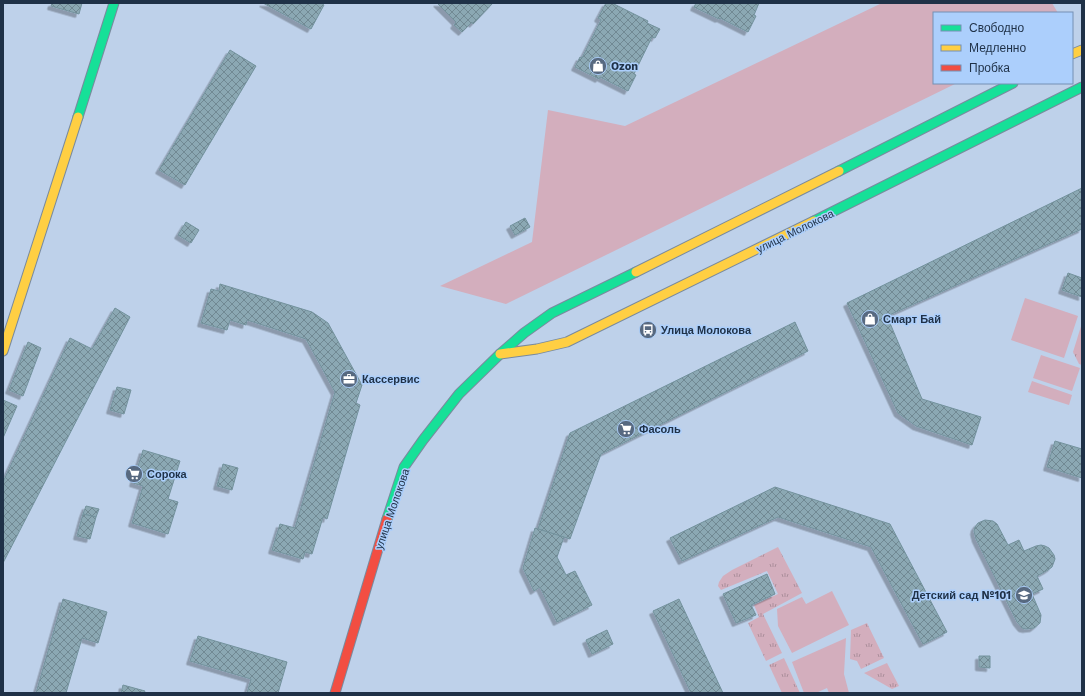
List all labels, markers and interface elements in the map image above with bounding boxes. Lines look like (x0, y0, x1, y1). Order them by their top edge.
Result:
legend (933, 12, 1073, 84)
text: Свободно (969, 21, 1024, 35)
text: Медленно (969, 41, 1026, 55)
shop icon: Ozon (588, 56, 608, 76)
place label: Ozon (611, 60, 638, 73)
text: Пробка (969, 61, 1010, 75)
street label: улица Молокова (754, 207, 837, 256)
shop icon: Смарт Бай (860, 309, 880, 329)
place label: Смарт Бай (883, 313, 941, 326)
bus stop icon: Улица Молокова (638, 320, 658, 340)
place label: Улица Молокова (661, 324, 752, 337)
office icon: Кассервис (339, 369, 359, 389)
place label: Кассервис (362, 373, 420, 386)
supermarket icon: Фасоль (616, 419, 636, 439)
place label: Фасоль (639, 423, 681, 436)
supermarket icon: Сорока (124, 464, 144, 484)
street label: улица Молокова (373, 466, 413, 551)
place label: Сорока (147, 468, 188, 481)
school or university icon: Детский сад №101 (1014, 585, 1034, 605)
place label: Детский сад №101 (912, 589, 1011, 602)

